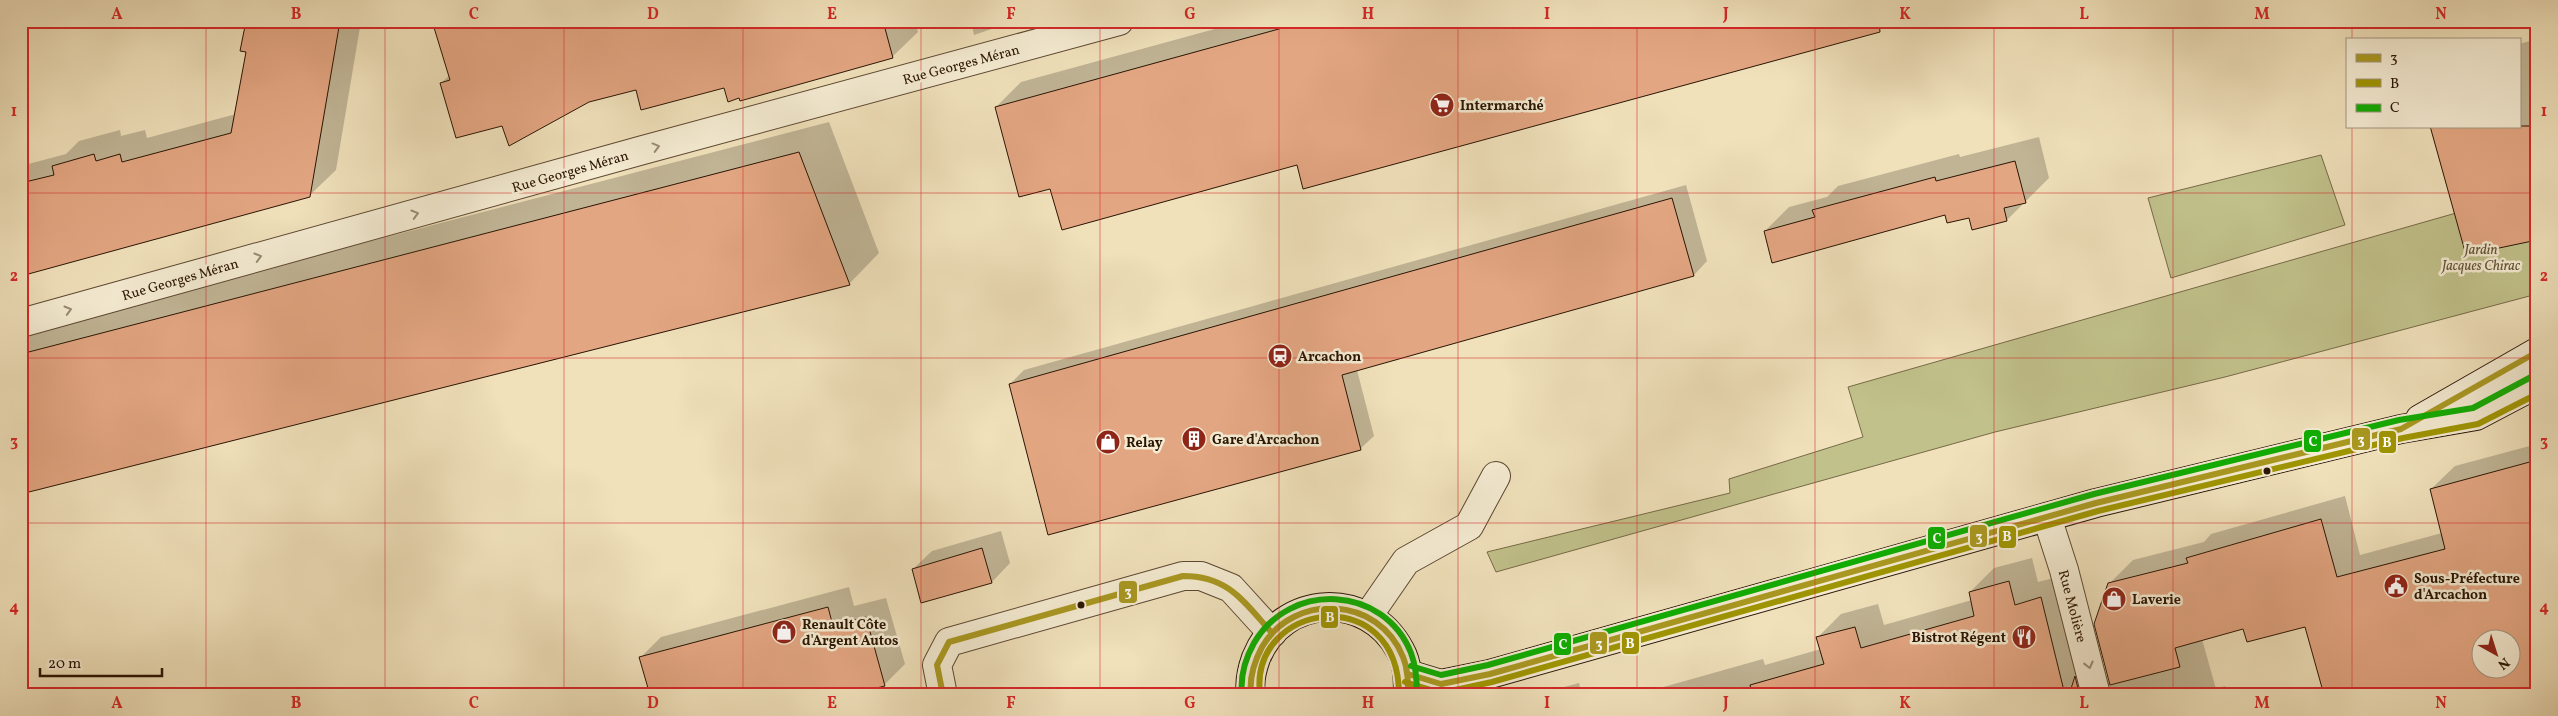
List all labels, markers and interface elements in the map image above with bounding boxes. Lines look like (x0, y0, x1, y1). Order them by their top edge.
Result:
text: A (111, 4, 123, 26)
text: B (291, 4, 302, 26)
text: C (469, 4, 479, 26)
text: D (647, 4, 659, 26)
text: E (827, 4, 837, 26)
text: F (1006, 4, 1016, 26)
text: G (1184, 4, 1196, 26)
text: H (1362, 4, 1374, 26)
text: I (1544, 4, 1550, 26)
text: J (1722, 4, 1729, 26)
text: K (1899, 4, 1911, 26)
text: L (2079, 4, 2089, 26)
text: M (2254, 4, 2270, 26)
text: N (2435, 4, 2447, 26)
legend (2346, 38, 2520, 128)
street label: Rue Georges Méran (901, 41, 1022, 90)
text: 3 (2390, 48, 2398, 69)
text: B (2390, 74, 2399, 95)
supermarket icon: Intermarché (1429, 92, 1455, 118)
place label: Intermarché (1460, 97, 1544, 116)
text: C (2390, 98, 2400, 119)
text: 1 (11, 101, 17, 123)
text: 1 (2541, 101, 2547, 123)
one-way arrow (651, 142, 659, 152)
street label: Rue Georges Méran (510, 147, 631, 198)
one-way arrow (410, 209, 419, 219)
park label: Jardin Jacques Chirac (2440, 241, 2520, 276)
one-way arrow (254, 253, 262, 263)
street label: Rue Georges Méran (120, 255, 241, 306)
text: 2 (10, 266, 18, 288)
text: 2 (2540, 266, 2548, 288)
one-way arrow (64, 305, 73, 316)
station icon: Arcachon (1267, 343, 1293, 369)
place label: Arcachon (1298, 348, 1361, 367)
building icon: Gare d'Arcachon (1181, 426, 1207, 452)
line badge: 3 (2351, 427, 2371, 451)
shop icon: Relay (1095, 429, 1121, 455)
line badge: C (2303, 429, 2322, 453)
line badge: B (2378, 430, 2397, 454)
text: 3 (10, 431, 18, 453)
place label: Gare d'Arcachon (1212, 431, 1320, 450)
text: 3 (2357, 431, 2365, 450)
text: 3 (2540, 431, 2548, 453)
text: C (2308, 433, 2318, 452)
place label: Relay (1126, 434, 1163, 453)
text: B (2382, 434, 2392, 453)
unlabelled marker (2262, 466, 2272, 476)
line badge: 3 (1969, 524, 1988, 548)
line badge: B (1998, 525, 2017, 549)
line badge: C (1927, 526, 1946, 550)
text: 3 (1975, 528, 1983, 547)
text: B (2002, 528, 2012, 547)
text: C (1932, 530, 1942, 549)
street label: Rue Molière (2053, 568, 2090, 645)
place label: Sous-Préfecture d'Arcachon (2414, 570, 2520, 605)
public building icon: Sous-Préfecture d'Arcachon (2383, 573, 2409, 599)
line badge: 3 (1118, 580, 1138, 604)
text: 3 (1124, 583, 1132, 602)
shop icon: Laverie (2101, 586, 2127, 612)
place label: Laverie (2132, 591, 2181, 610)
text: 4 (9, 597, 19, 619)
text: 4 (2539, 597, 2549, 619)
unlabelled marker (1076, 600, 1086, 610)
line badge: B (1320, 605, 1339, 629)
text: B (1325, 609, 1335, 628)
place label: Renault Côte d'Argent Autos (802, 616, 898, 651)
shop icon: Renault Côte d'Argent Autos (771, 619, 797, 645)
restaurant icon: Bistrot Régent (2011, 624, 2037, 650)
north arrow (2470, 628, 2520, 678)
place label: Bistrot Régent (1911, 629, 2006, 648)
line badge: 3 (1589, 631, 1608, 655)
line badge: B (1621, 631, 1640, 655)
line badge: C (1553, 632, 1572, 656)
text: 3 (1595, 635, 1603, 654)
text: B (1625, 635, 1635, 654)
text: C (1558, 636, 1568, 655)
scale bar (40, 646, 162, 678)
text: N (2493, 652, 2513, 674)
text: 20 m (48, 654, 81, 675)
one-way arrow (2083, 661, 2094, 670)
text: A (111, 693, 123, 715)
text: B (291, 693, 302, 715)
text: C (469, 693, 479, 715)
text: D (647, 693, 659, 715)
text: E (827, 693, 837, 715)
text: F (1006, 693, 1016, 715)
text: G (1184, 693, 1196, 715)
text: H (1362, 693, 1374, 715)
text: I (1544, 693, 1550, 715)
text: J (1722, 693, 1729, 715)
text: K (1899, 693, 1911, 715)
text: L (2079, 693, 2089, 715)
text: M (2254, 693, 2270, 715)
text: N (2435, 693, 2447, 715)

